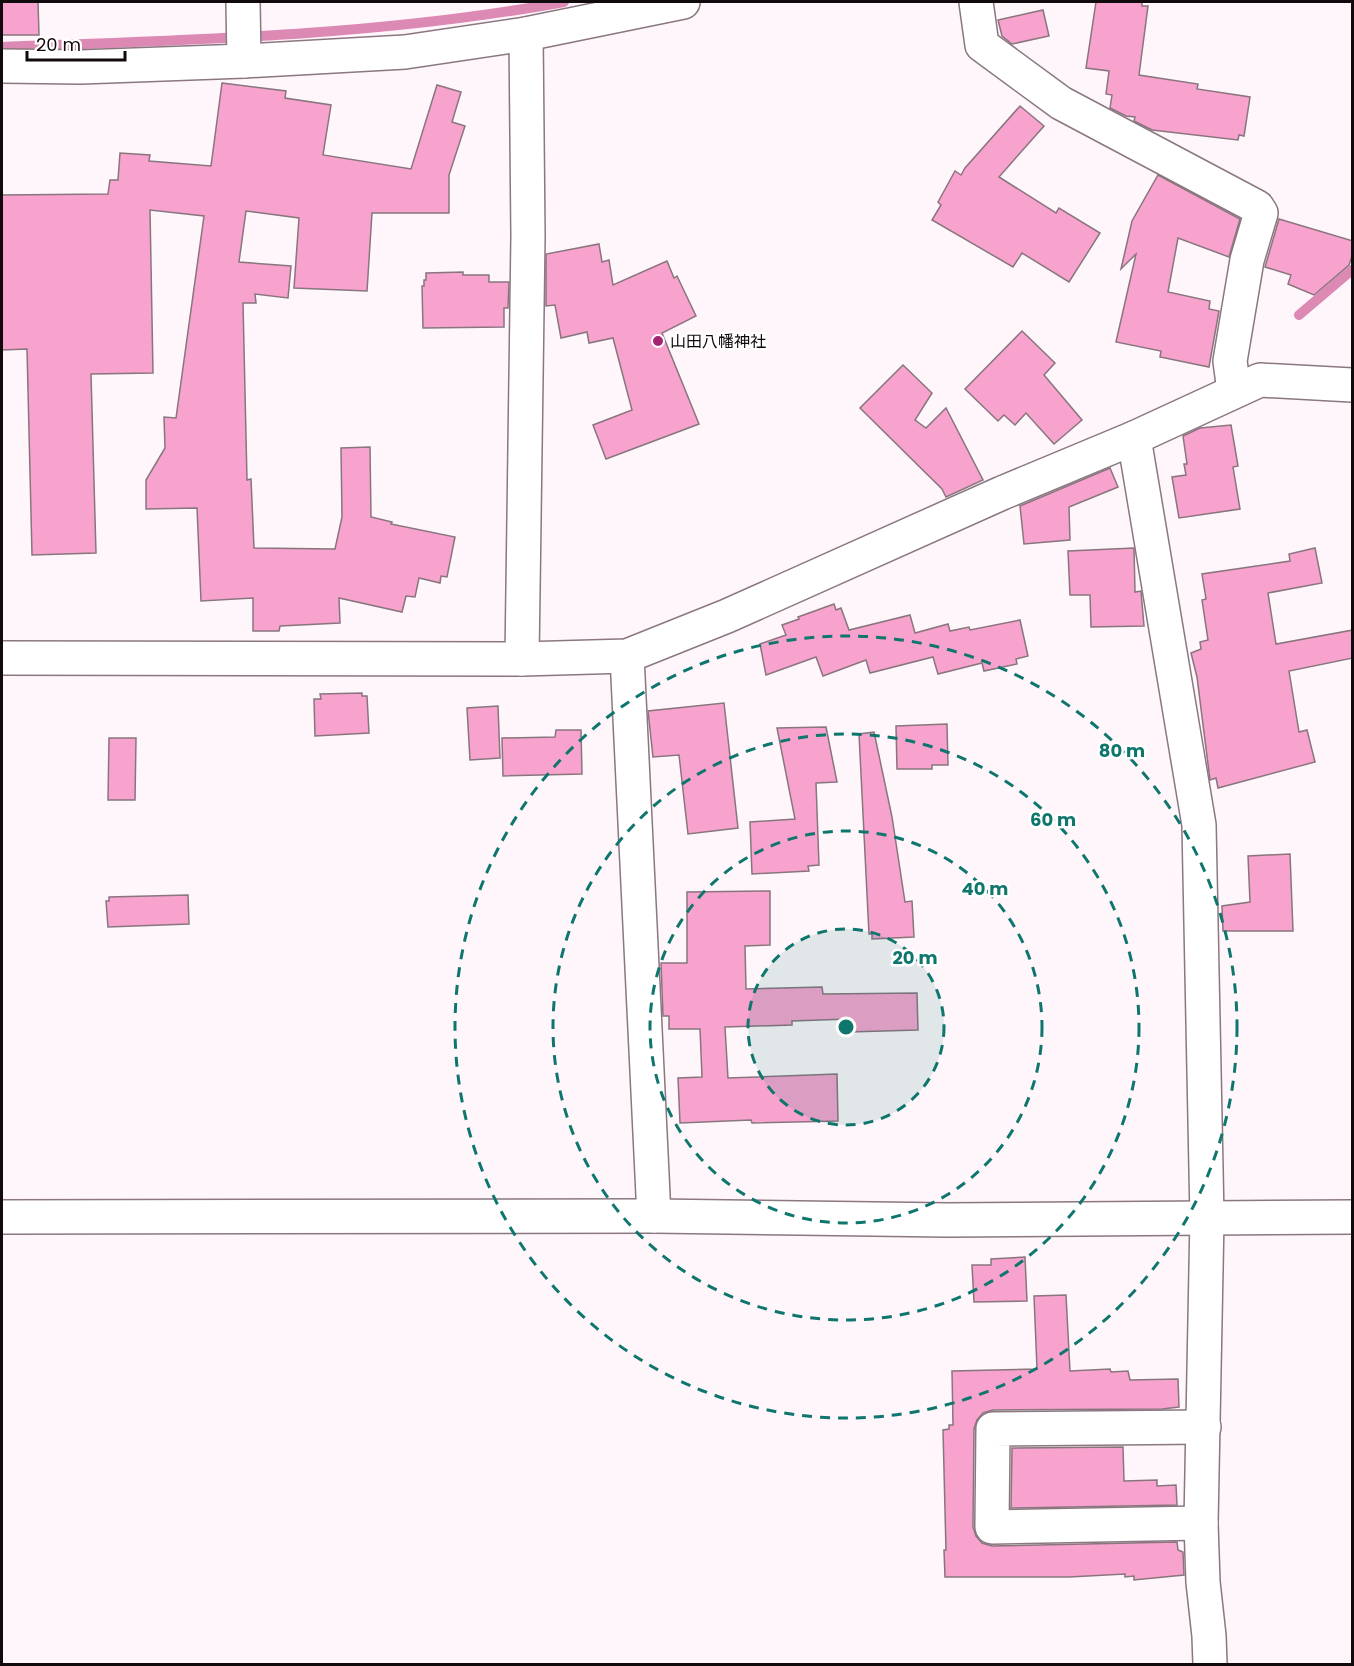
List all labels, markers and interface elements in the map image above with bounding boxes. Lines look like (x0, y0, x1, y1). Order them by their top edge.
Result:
scale bar (27, 24, 124, 62)
text: 20 m (36, 32, 81, 57)
place label: 山田八幡神社 (670, 330, 766, 353)
marker: 山田八幡神社 (651, 334, 665, 348)
text: 80 m (1099, 738, 1145, 763)
text: 60 m (1030, 807, 1076, 832)
text: 40 m (962, 876, 1008, 901)
text: 20 m (893, 945, 937, 970)
centre of rings (836, 1017, 856, 1037)

